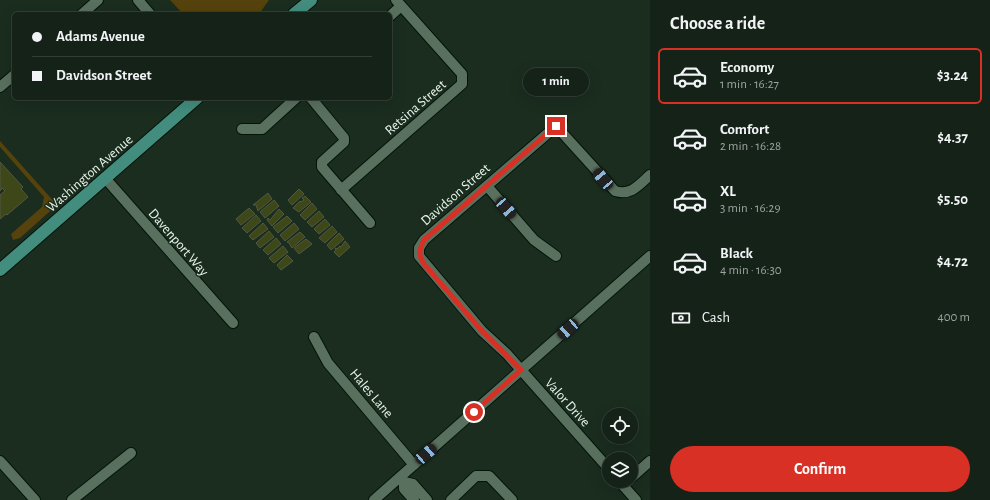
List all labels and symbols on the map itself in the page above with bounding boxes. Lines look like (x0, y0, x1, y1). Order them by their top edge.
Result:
callout: 1 min (523, 68, 589, 96)
street label: Retsina Street (382, 77, 449, 138)
route end (547, 117, 565, 135)
street label: Washington Avenue (44, 133, 136, 215)
street label: Davidson Street (418, 161, 493, 228)
car (591, 166, 615, 192)
car (494, 195, 518, 221)
street label: Davenport Way (145, 206, 211, 279)
car (555, 317, 581, 341)
street label: Hales Lane (347, 367, 396, 421)
street label: Valor Drive (542, 376, 592, 430)
route start (465, 403, 483, 421)
car (413, 442, 439, 466)

